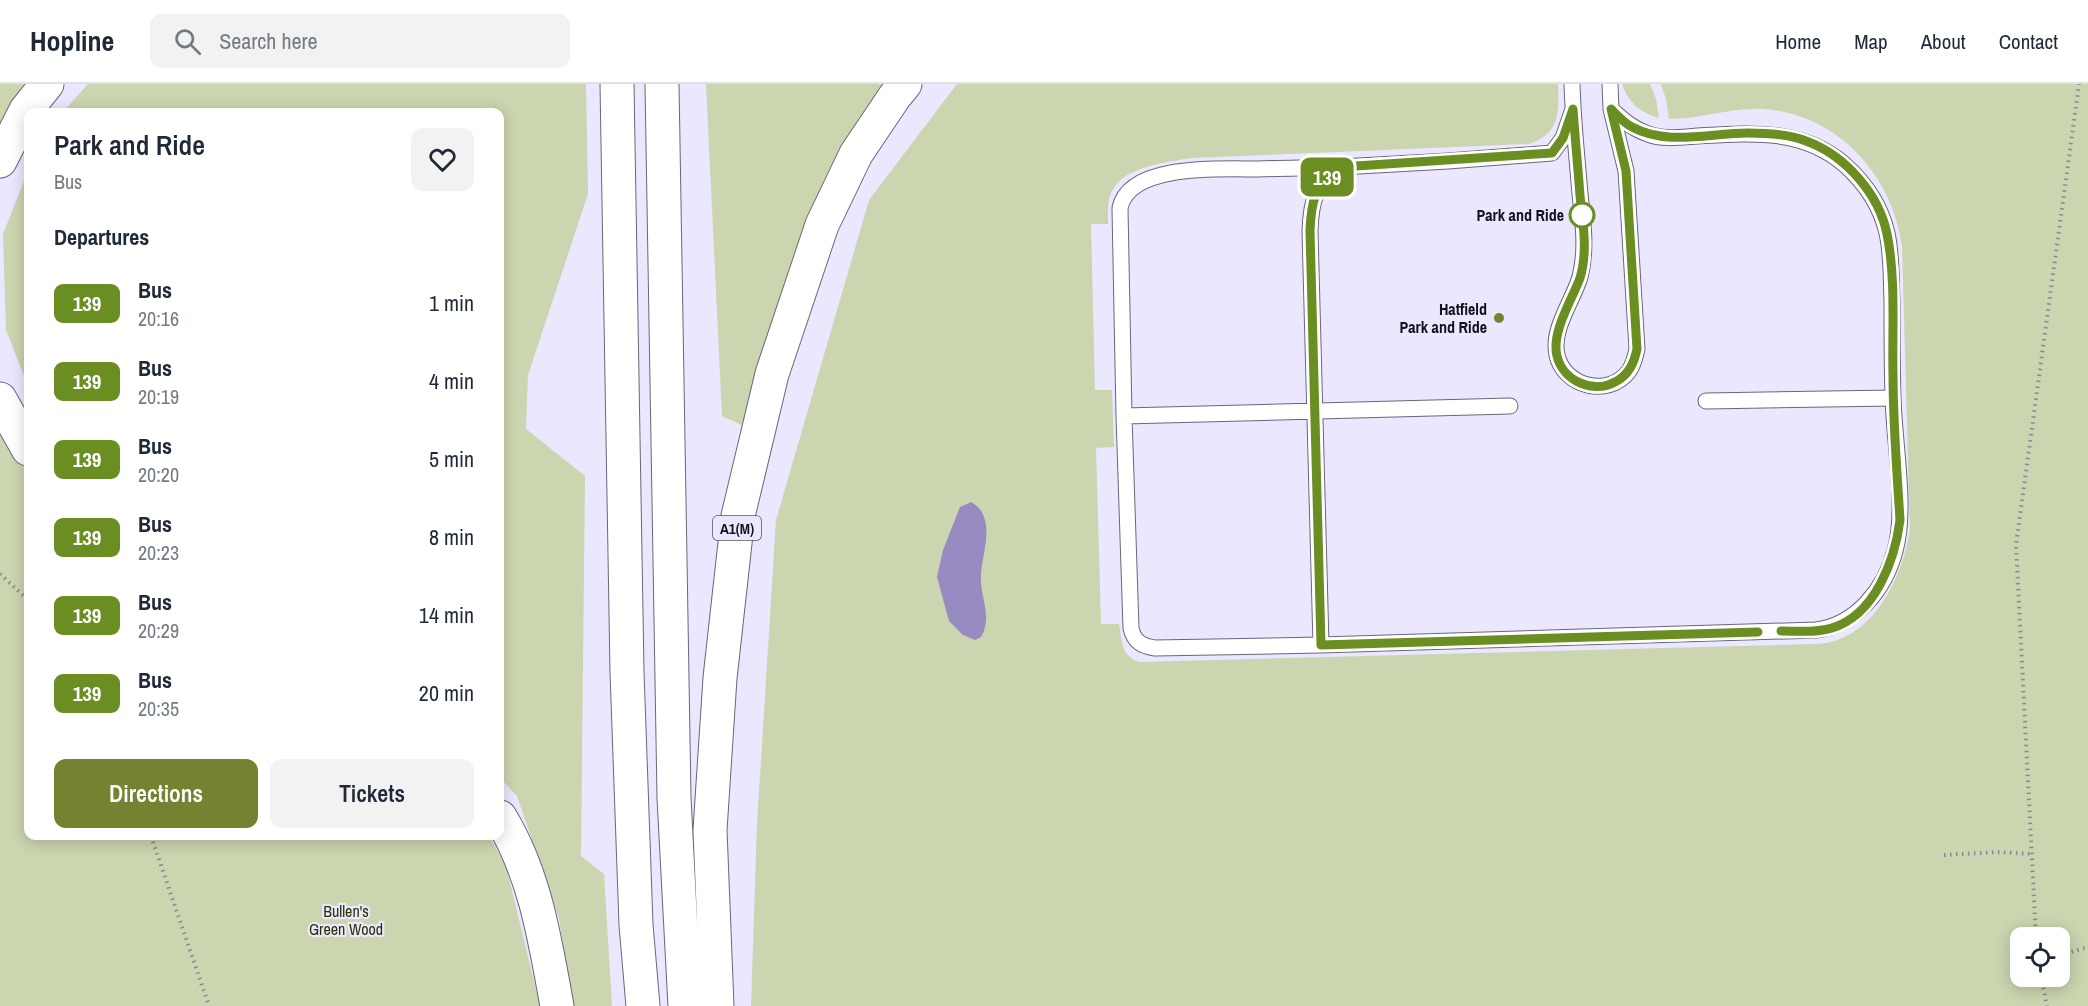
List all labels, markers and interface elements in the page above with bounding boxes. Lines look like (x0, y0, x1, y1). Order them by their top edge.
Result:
search box (150, 14, 570, 68)
text: Hopline (30, 22, 114, 60)
icon: search (171, 25, 204, 58)
text: Search here (219, 26, 317, 56)
text: Home (1775, 27, 1821, 56)
text: Map (1854, 27, 1888, 56)
text: About (1921, 27, 1966, 56)
text: Contact (1999, 27, 2058, 56)
text: Park and Ride (54, 126, 205, 164)
button: heart (411, 128, 474, 191)
line badge: 139 (1292, 158, 1362, 196)
text: 139 (1313, 163, 1341, 192)
text: Bus (54, 168, 82, 195)
marker: Park and Ride (1569, 202, 1595, 228)
place label: Park and Ride (1476, 204, 1564, 226)
text: Departures (54, 222, 149, 252)
text: Bus (138, 275, 172, 305)
text: 1 min (429, 288, 474, 318)
text: 139 (73, 289, 101, 318)
place label: Hatfield Park and Ride (1399, 298, 1487, 338)
text: 20:16 (138, 305, 179, 332)
marker: Hatfield Park and Ride (1492, 311, 1506, 325)
text: Bus (138, 353, 172, 383)
text: 4 min (429, 366, 474, 396)
text: 139 (73, 367, 101, 396)
text: 20:19 (138, 383, 179, 410)
text: Bus (138, 431, 172, 461)
text: 5 min (429, 444, 474, 474)
text: 139 (73, 445, 101, 474)
text: 20:20 (138, 461, 179, 488)
text: Bus (138, 509, 172, 539)
road number: A1(M) (713, 516, 761, 540)
text: 8 min (429, 522, 474, 552)
text: 139 (73, 523, 101, 552)
text: 20:23 (138, 539, 179, 566)
text: Bus (138, 587, 172, 617)
text: 14 min (419, 600, 474, 630)
text: 139 (73, 601, 101, 630)
text: 20:29 (138, 617, 179, 644)
text: Bus (138, 665, 172, 695)
text: 20 min (419, 678, 474, 708)
text: 139 (73, 679, 101, 708)
text: 20:35 (138, 695, 179, 722)
button: Directions (54, 759, 258, 828)
button: Tickets (270, 759, 474, 828)
park label: Bullen's Green Wood (309, 900, 383, 940)
map controls (2010, 927, 2070, 987)
button: locate (2010, 927, 2070, 987)

